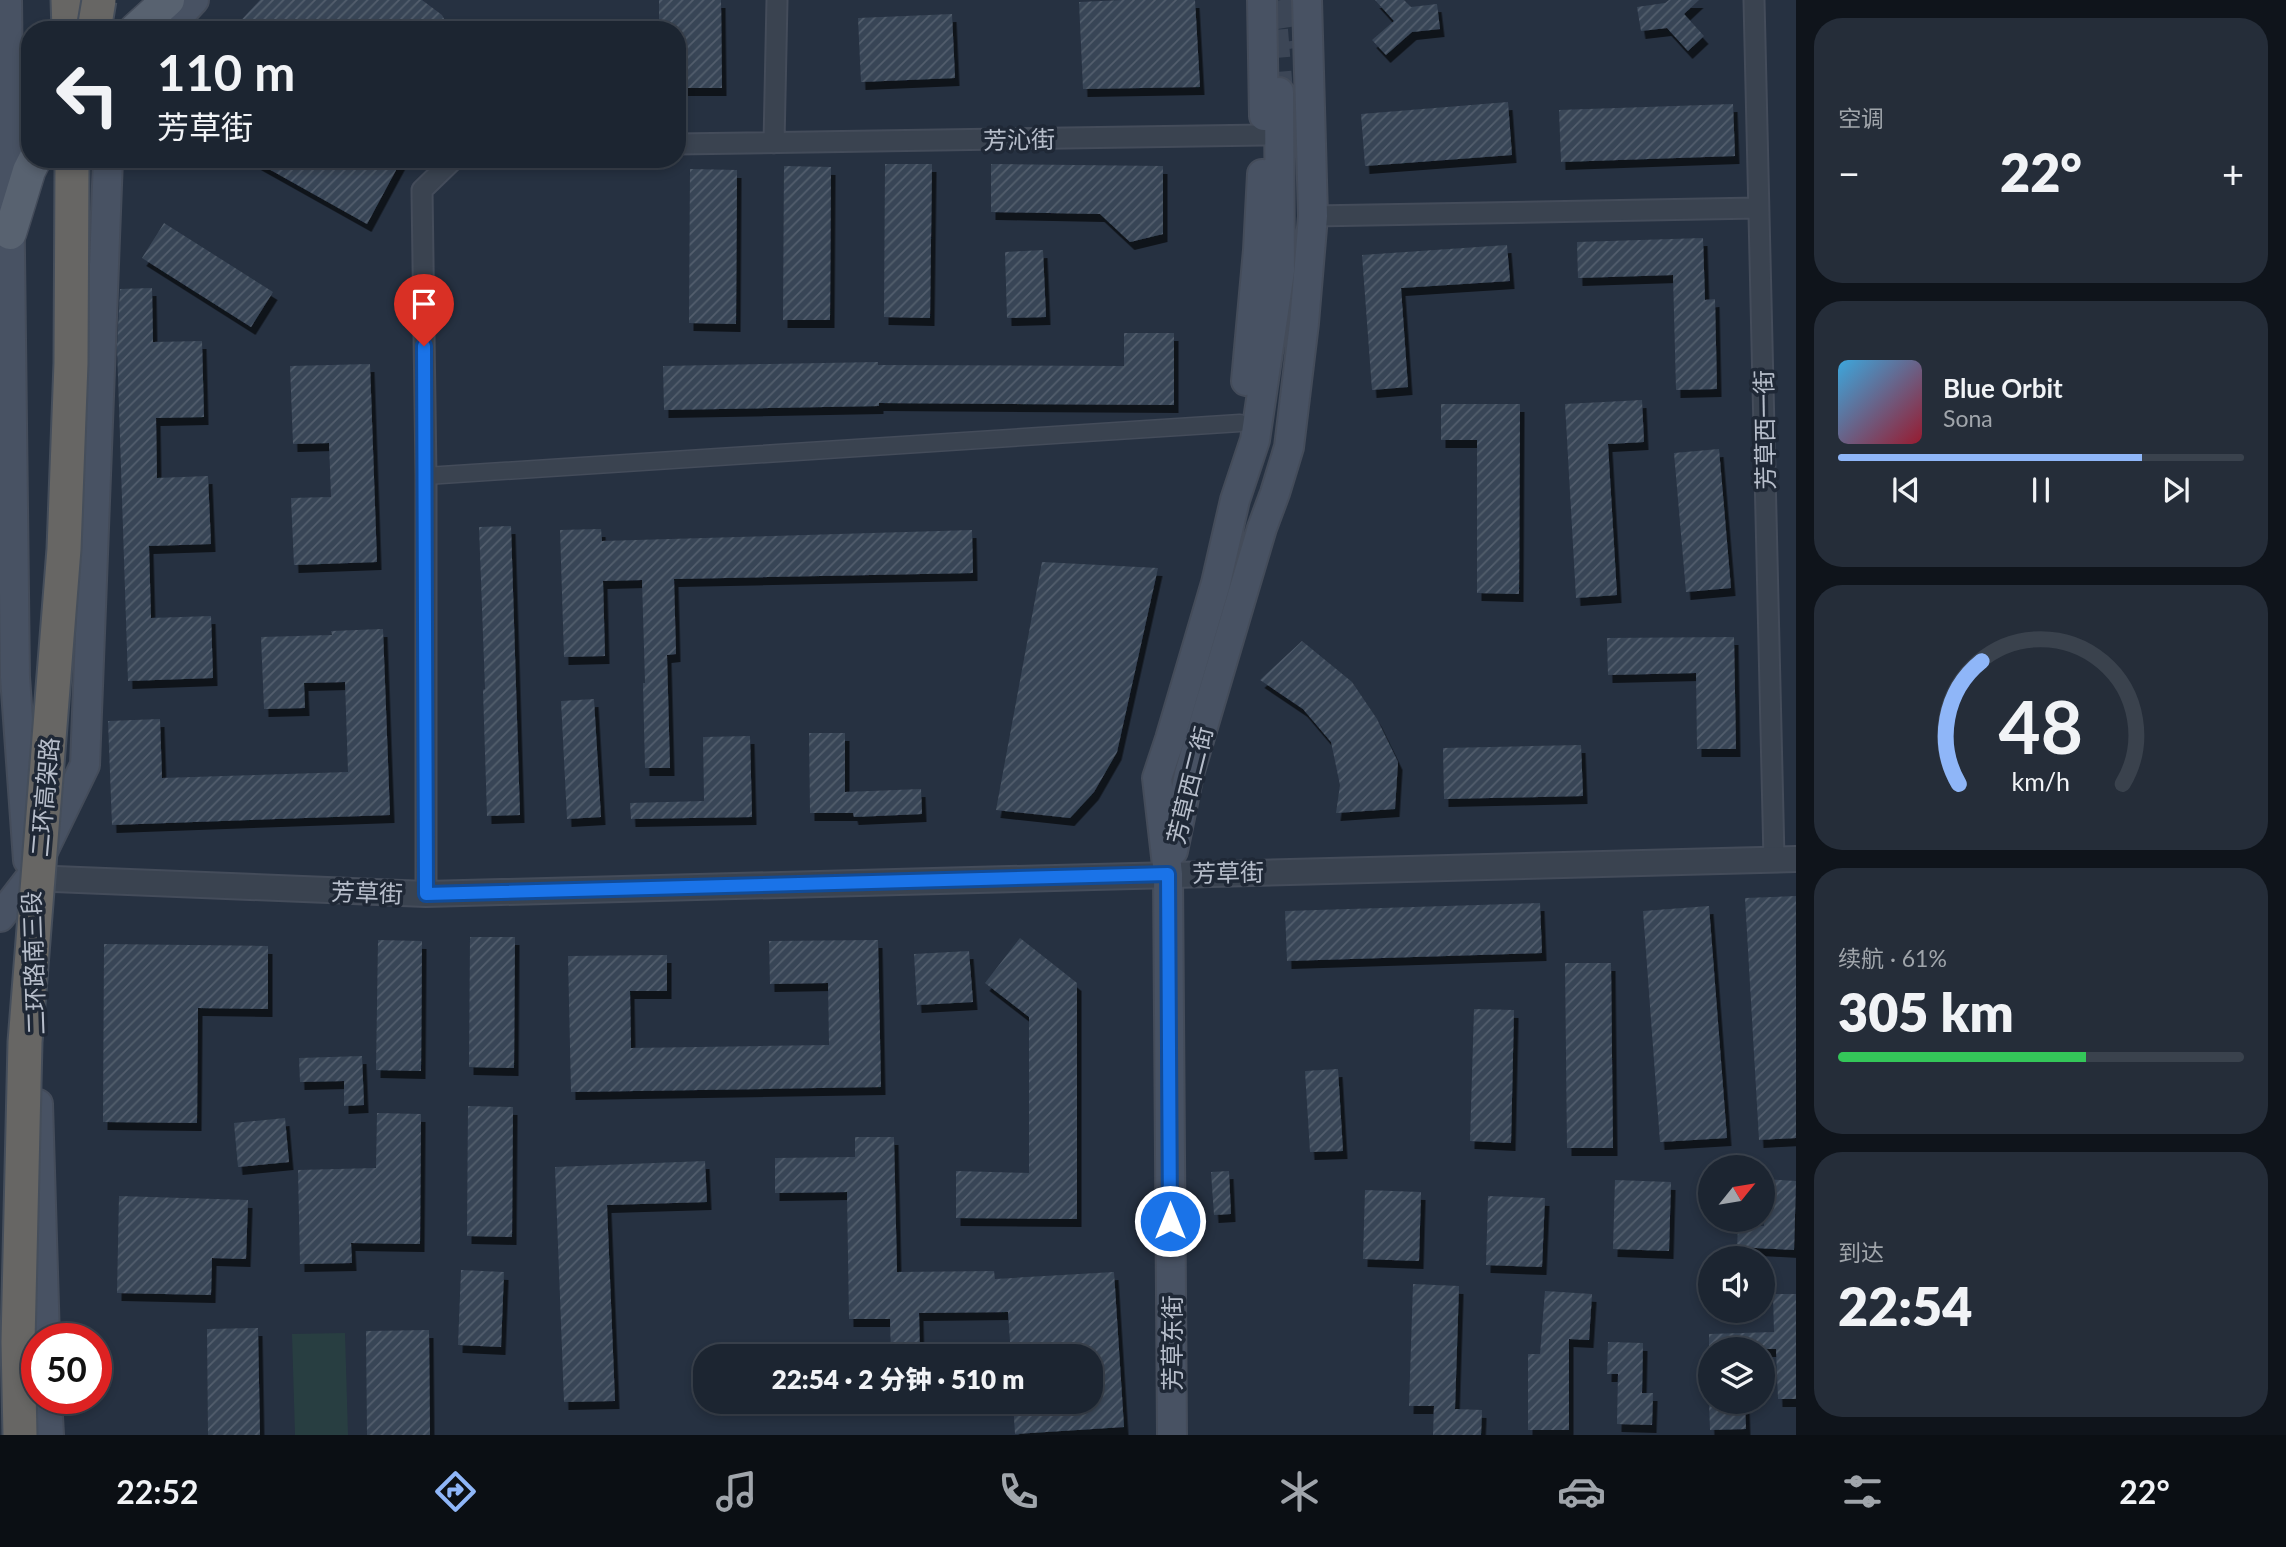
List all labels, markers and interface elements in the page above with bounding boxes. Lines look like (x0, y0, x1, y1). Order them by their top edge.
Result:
text: 110 m (157, 43, 295, 101)
icon: left (42, 49, 133, 140)
text: 空调 (1838, 104, 1884, 132)
text: 芳草街 (157, 107, 253, 146)
street label: 芳沁街 (983, 124, 1055, 154)
text: 22° (2000, 141, 2082, 203)
text: − (1838, 150, 1860, 196)
text: + (2222, 150, 2244, 196)
pin (394, 274, 454, 346)
icon: arrive (405, 285, 443, 323)
street label: 芳草西一街 (1748, 370, 1780, 490)
text: Blue Orbit (1943, 372, 2063, 404)
text: Sona (1943, 404, 1993, 432)
icon: previous (1887, 471, 1925, 509)
icon: pause (2022, 471, 2060, 509)
icon: next (2157, 471, 2195, 509)
text: 48 (1999, 682, 2083, 770)
street label: 芳草西二街 (1160, 723, 1218, 847)
street label: 二环高架路 (24, 736, 64, 858)
text: km/h (2012, 765, 2070, 795)
street label: 芳草街 (1192, 857, 1264, 887)
street label: 芳草街 (331, 876, 403, 908)
street label: 二环路南三段 (16, 891, 50, 1035)
text: 续航 · 61% (1838, 944, 1947, 972)
text: 305 km (1838, 981, 2014, 1043)
north arrow (1698, 1155, 1774, 1232)
map controls (1698, 1155, 1775, 1414)
position arrow (1133, 1184, 1207, 1258)
text: 到达 (1838, 1238, 1884, 1266)
button: sound (1698, 1246, 1775, 1323)
text: 22:54 (1838, 1275, 1972, 1337)
street label: 芳草东街 (1157, 1295, 1186, 1391)
speed limit sign: 50 (21, 1323, 112, 1414)
button: layers (1698, 1337, 1775, 1414)
text: 22:54 · 2 分钟 · 510 m (772, 1363, 1024, 1395)
icon: directions (431, 1467, 480, 1516)
icon: music (712, 1467, 761, 1516)
icon: phone (994, 1467, 1043, 1516)
icon: climate (1275, 1467, 1324, 1516)
icon: car (1557, 1467, 1606, 1516)
icon: filters (1838, 1467, 1887, 1516)
text: 22:52 (116, 1472, 199, 1511)
text: 22° (2119, 1472, 2170, 1511)

